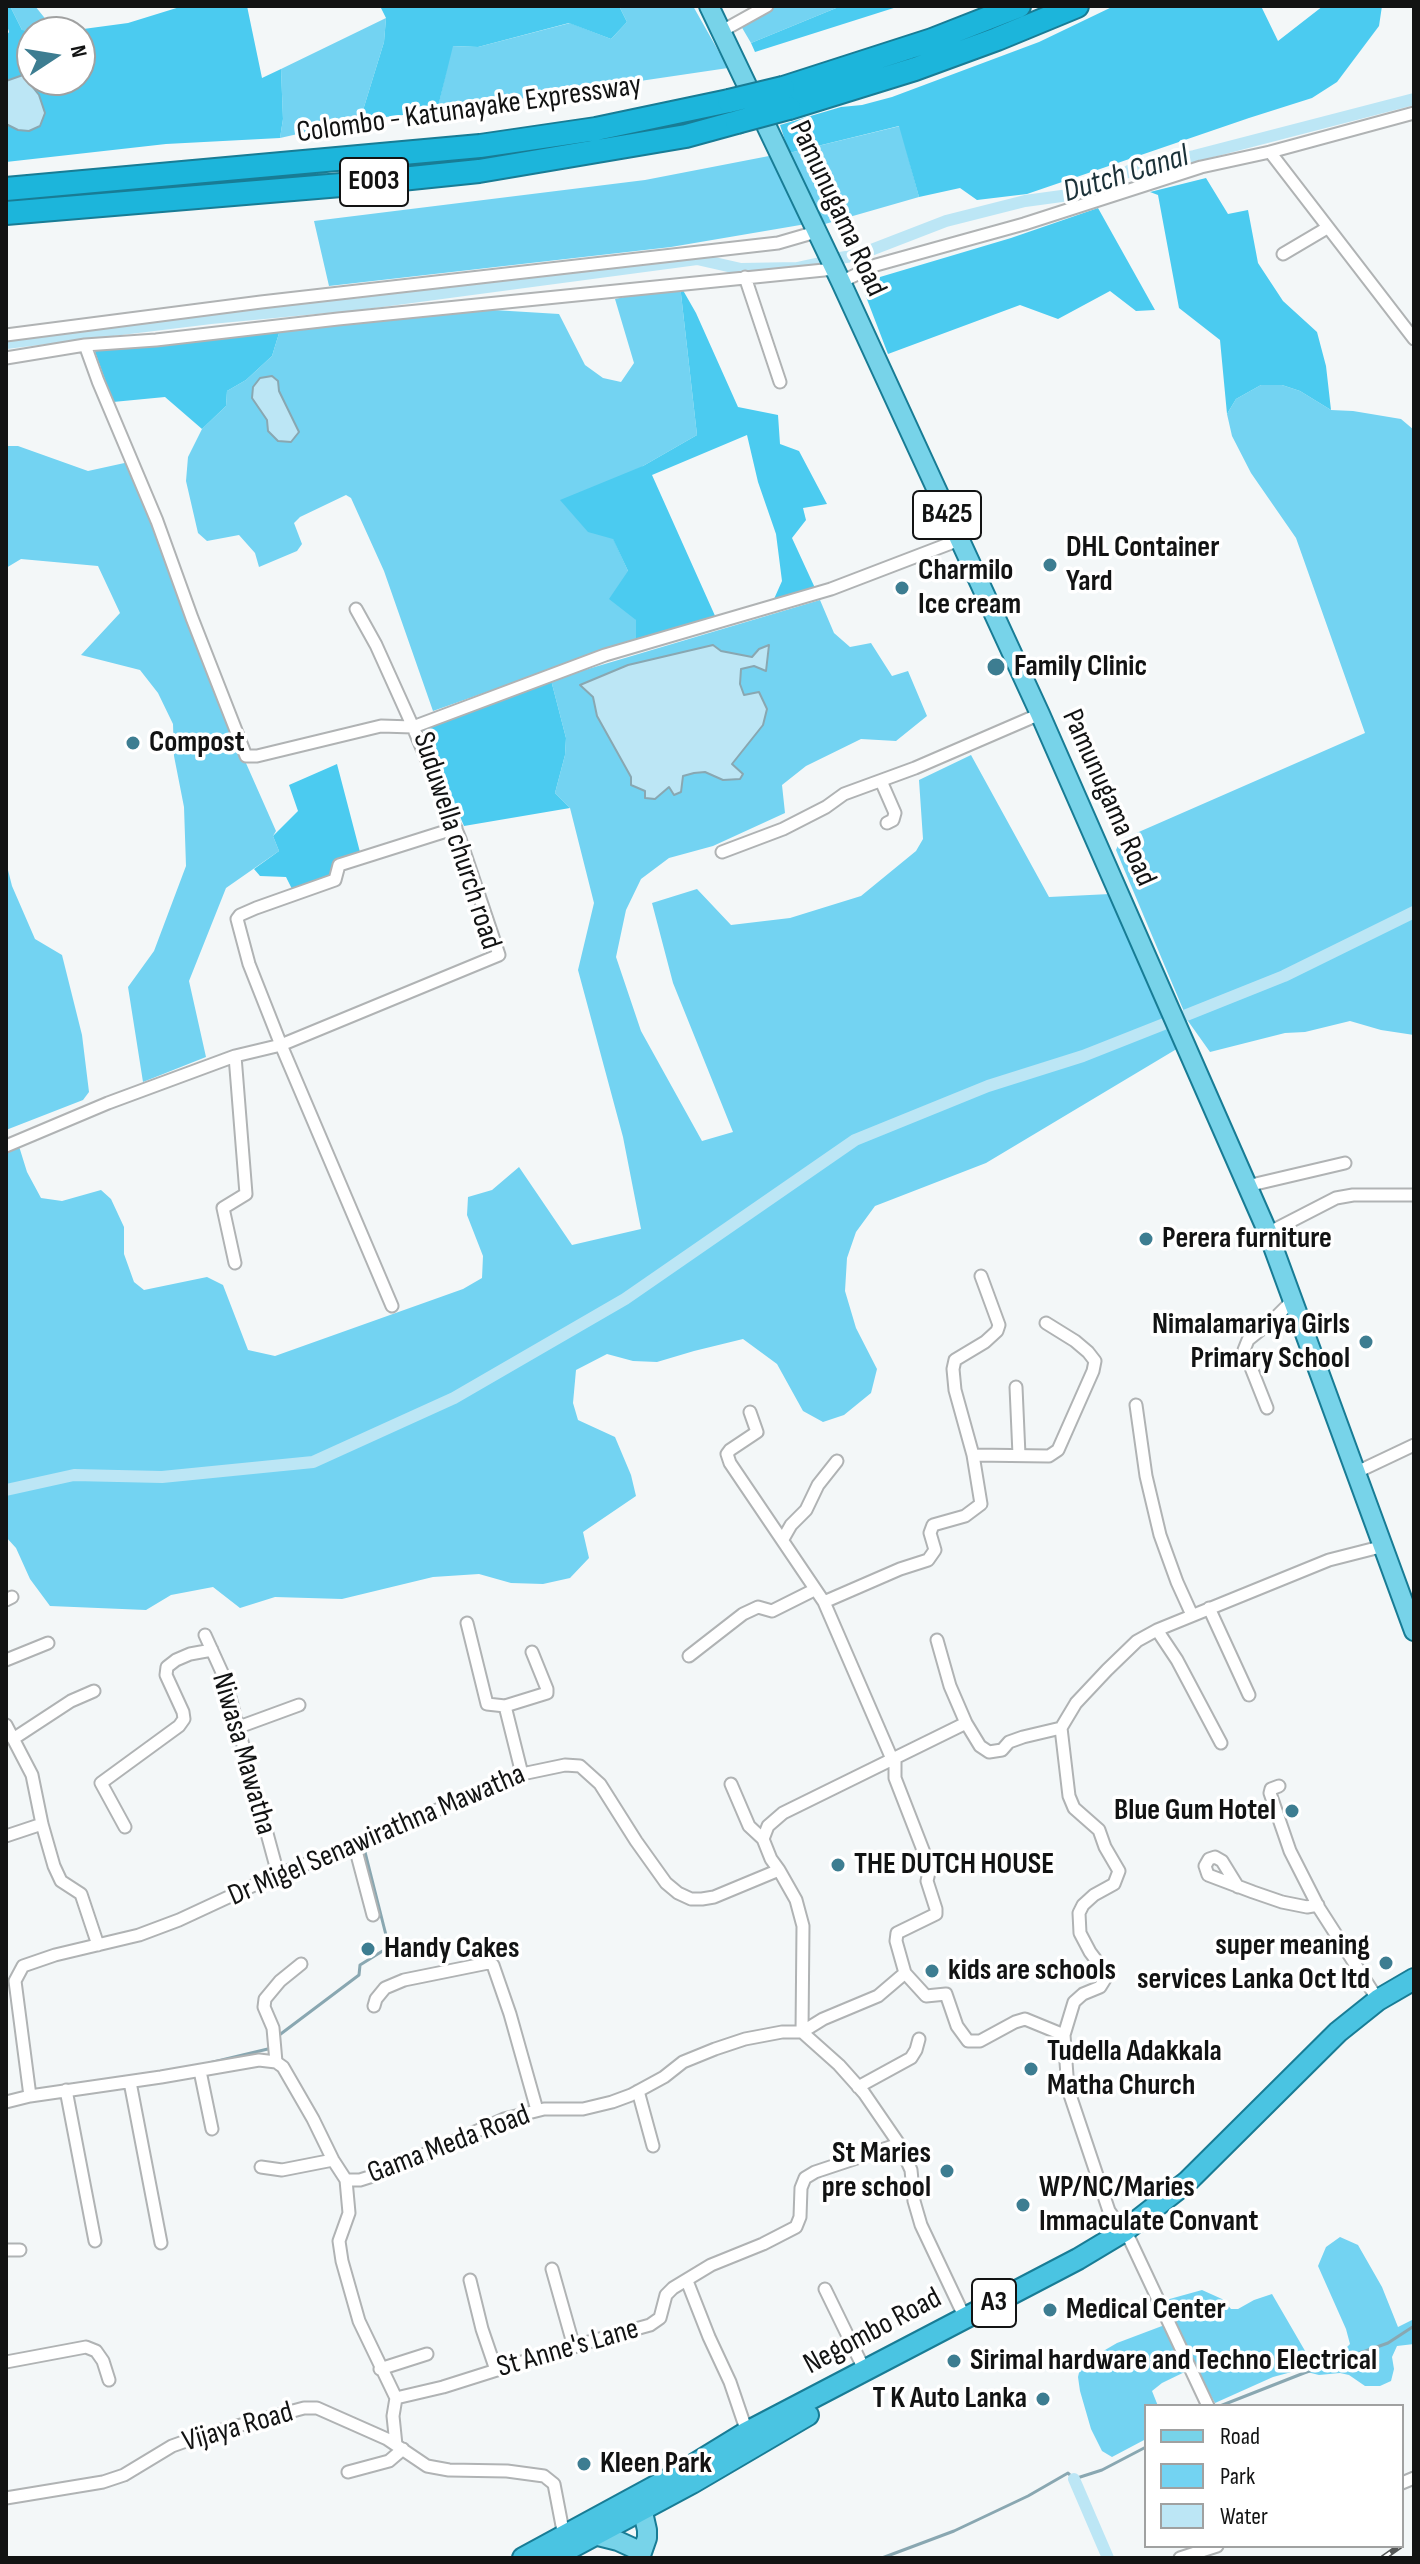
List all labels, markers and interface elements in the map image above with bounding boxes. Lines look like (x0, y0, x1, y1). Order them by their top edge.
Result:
north arrow (16, 16, 96, 96)
text: N (64, 43, 92, 60)
street label: Colombo - Katunayake Expressway (294, 68, 644, 152)
street label: Pamunugama Road (781, 115, 893, 303)
water label: Dutch Canal (1059, 138, 1193, 212)
road number: E003 (340, 158, 408, 206)
road number: B425 (913, 491, 981, 539)
place label: DHL Container Yard (1066, 530, 1219, 600)
place label: Charmilo Ice cream (918, 553, 1021, 624)
marker: DHL Container Yard (1041, 556, 1059, 574)
marker: Charmilo Ice cream (893, 579, 911, 597)
place label: Family Clinic (1014, 649, 1147, 685)
marker: Family Clinic (985, 656, 1007, 678)
street label: Pamunugama Road (1053, 704, 1163, 892)
place label: Compost (149, 725, 245, 761)
street label: Suduwella church road (404, 728, 508, 954)
marker: Compost (124, 734, 142, 752)
place label: Perera furniture (1162, 1221, 1332, 1257)
marker: Perera furniture (1137, 1230, 1155, 1248)
place label: Nimalamariya Girls Primary School (1152, 1307, 1350, 1378)
marker: Nimalamariya Girls Primary School (1357, 1333, 1375, 1351)
street label: Niwasa Mawatha (203, 1669, 283, 1839)
street label: Dr Migel Senawirathna Mawatha (223, 1757, 531, 1915)
place label: Blue Gum Hotel (1114, 1793, 1276, 1829)
marker: Blue Gum Hotel (1283, 1802, 1301, 1820)
place label: THE DUTCH HOUSE (854, 1847, 1054, 1883)
marker: THE DUTCH HOUSE (829, 1856, 847, 1874)
place label: super meaning services Lanka Oct ltd (1137, 1928, 1370, 1998)
place label: Handy Cakes (384, 1931, 520, 1967)
marker: Handy Cakes (359, 1940, 377, 1958)
place label: kids are schools (948, 1953, 1116, 1989)
marker: super meaning services Lanka Oct ltd (1377, 1954, 1395, 1972)
marker: kids are schools (923, 1962, 941, 1980)
place label: Tudella Adakkala Matha Church (1047, 2034, 1222, 2104)
marker: Tudella Adakkala Matha Church (1022, 2060, 1040, 2078)
street label: Gama Meda Road (363, 2098, 535, 2192)
place label: St Maries pre school (822, 2136, 931, 2206)
marker: St Maries pre school (938, 2162, 956, 2180)
place label: WP/NC/Maries Immaculate Convant (1039, 2170, 1258, 2240)
marker: WP/NC/Maries Immaculate Convant (1014, 2196, 1032, 2214)
road number: A3 (972, 2279, 1016, 2327)
street label: Negombo Road (798, 2281, 948, 2383)
place label: Medical Center (1066, 2292, 1226, 2328)
marker: Medical Center (1041, 2301, 1059, 2319)
street label: St Anne's Lane (493, 2312, 643, 2386)
place label: Sirimal hardware and Techno Electrical (970, 2343, 1377, 2379)
marker: Sirimal hardware and Techno Electrical (945, 2352, 963, 2370)
place label: T K Auto Lanka (873, 2381, 1027, 2417)
marker: T K Auto Lanka (1034, 2390, 1052, 2408)
street label: Vijaya Road (179, 2395, 297, 2461)
legend (1144, 2404, 1404, 2548)
text: Road (1220, 2422, 1260, 2451)
place label: Kleen Park (600, 2446, 712, 2482)
marker: Kleen Park (575, 2455, 593, 2473)
text: Park (1220, 2462, 1255, 2491)
text: Water (1220, 2502, 1268, 2531)

